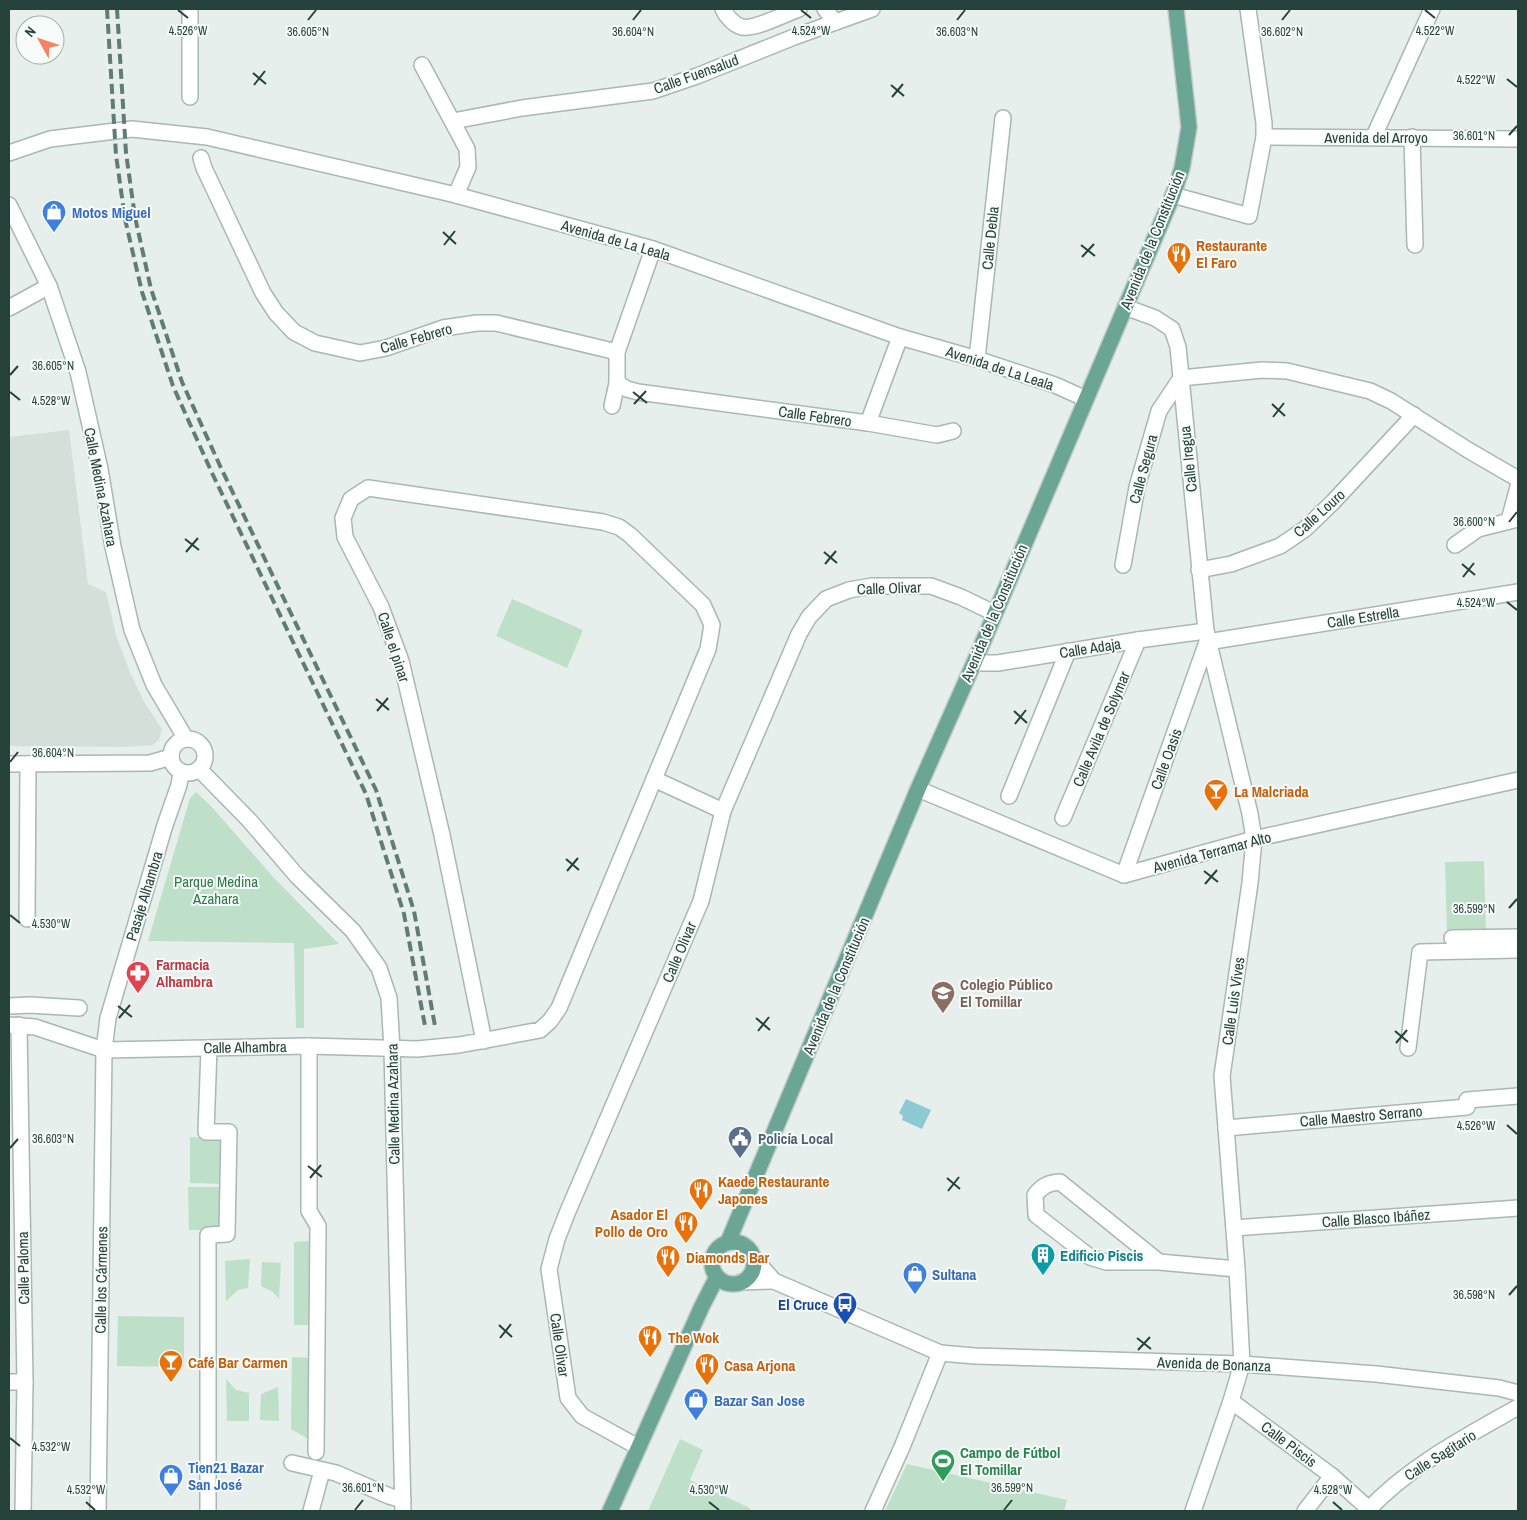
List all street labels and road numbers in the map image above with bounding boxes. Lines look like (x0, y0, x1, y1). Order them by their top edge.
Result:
street label: Calle Fuensalud (651, 49, 741, 99)
street label: Avenida del Arroyo (1323, 127, 1428, 148)
street label: Avenida de la Constitución (1114, 168, 1189, 313)
street label: Calle Debla (976, 205, 1004, 271)
street label: Avenida de La Leala (558, 214, 673, 266)
street label: Calle Febrero (378, 318, 455, 358)
street label: Avenida de La Leala (942, 340, 1057, 395)
street label: Calle Febrero (777, 400, 853, 432)
street label: Calle Iregua (1174, 425, 1202, 493)
street label: Calle Medina Azahara (79, 426, 123, 549)
street label: Calle Segura (1124, 432, 1162, 506)
street label: Calle Louro (1289, 484, 1350, 542)
street label: Avenida de la Constitución (955, 541, 1032, 686)
street label: Calle Olivar (857, 576, 921, 600)
street label: Calle Estrella (1326, 601, 1401, 633)
street label: Calle el pinar (373, 609, 415, 685)
street label: Calle Adaja (1058, 633, 1123, 663)
street label: Calle Avila de Solymar (1067, 668, 1135, 790)
street label: Calle Oasis (1145, 726, 1187, 792)
street label: Avenida Terramar Alto (1150, 826, 1273, 878)
street label: Pasaje Alhambra (120, 848, 168, 944)
street label: Avenida de la Constitución (797, 914, 874, 1059)
street label: Calle Olivar (657, 918, 701, 986)
street label: Calle Luis Vives (1216, 956, 1250, 1046)
street label: Calle Alhambra (203, 1036, 287, 1058)
street label: Calle Medina Azahara (381, 1043, 405, 1165)
street label: Calle Maestro Serrano (1299, 1100, 1423, 1132)
street label: Calle Blasco Ibáñez (1321, 1204, 1431, 1232)
street label: Calle los Cármenes (90, 1226, 112, 1334)
street label: Calle Paloma (12, 1231, 34, 1305)
street label: Calle Olivar (545, 1312, 575, 1378)
street label: Avenida de Bonanza (1156, 1351, 1271, 1376)
street label: Calle Piscis (1257, 1416, 1321, 1472)
street label: Calle Sagitario (1400, 1424, 1480, 1485)

